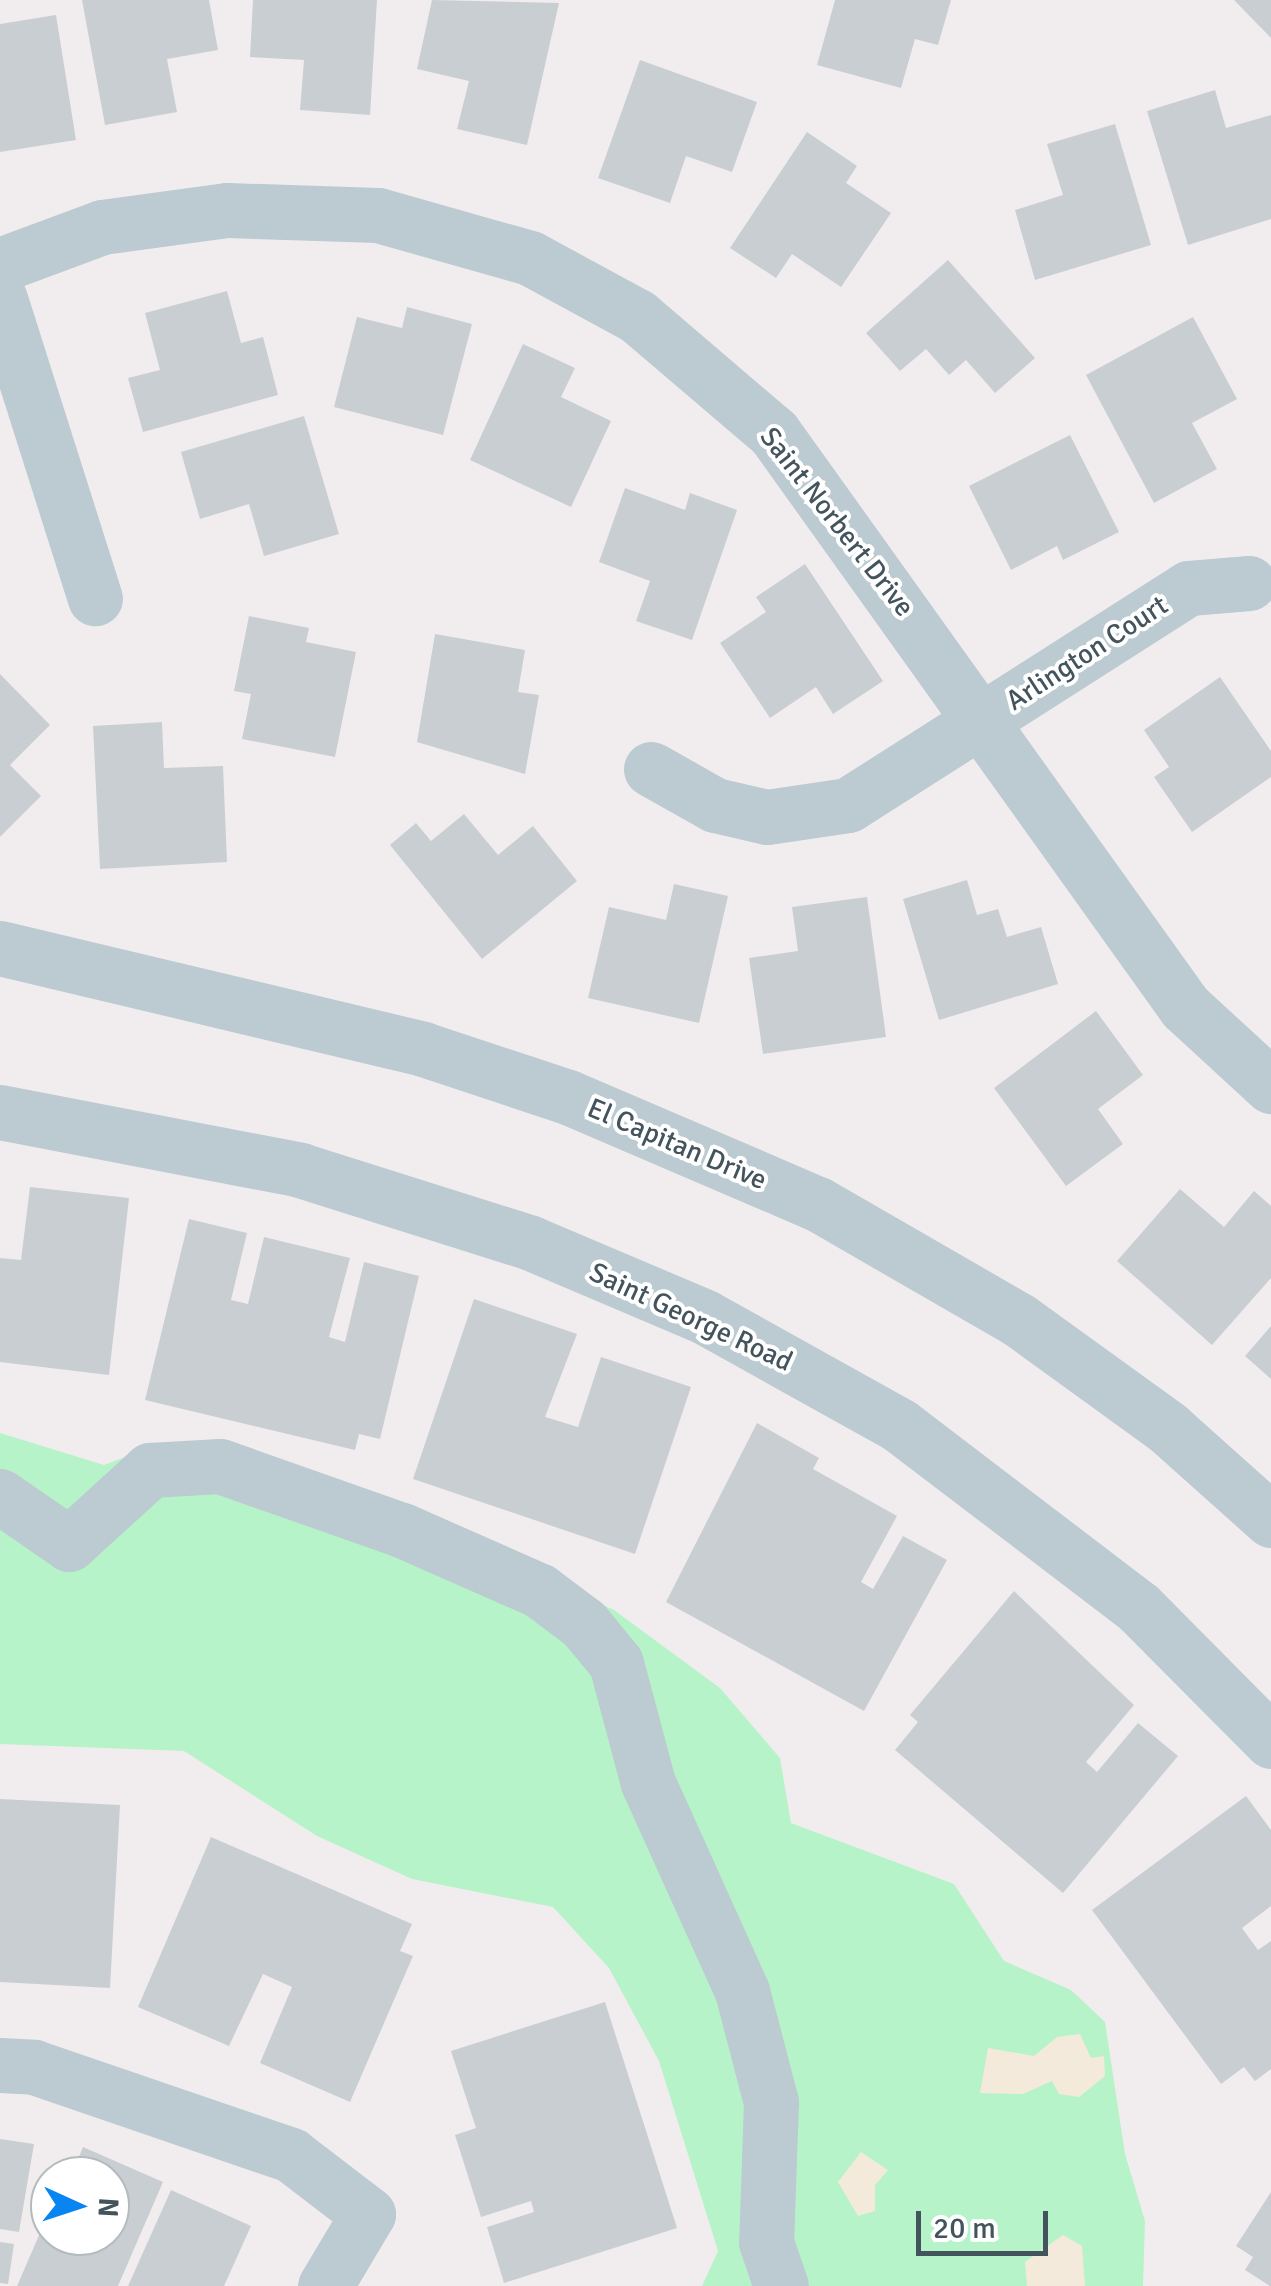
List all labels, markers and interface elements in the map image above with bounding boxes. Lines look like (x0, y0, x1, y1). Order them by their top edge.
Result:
street label: Saint Norbert Drive (753, 421, 921, 623)
street label: Arlington Court (1000, 588, 1174, 718)
street label: El Capitan Drive (582, 1091, 772, 1197)
street label: Saint George Road (584, 1255, 798, 1379)
north arrow (30, 2156, 130, 2256)
scale bar (921, 2191, 1054, 2253)
text: N (90, 2197, 125, 2218)
text: 20 m (933, 2210, 996, 2247)

